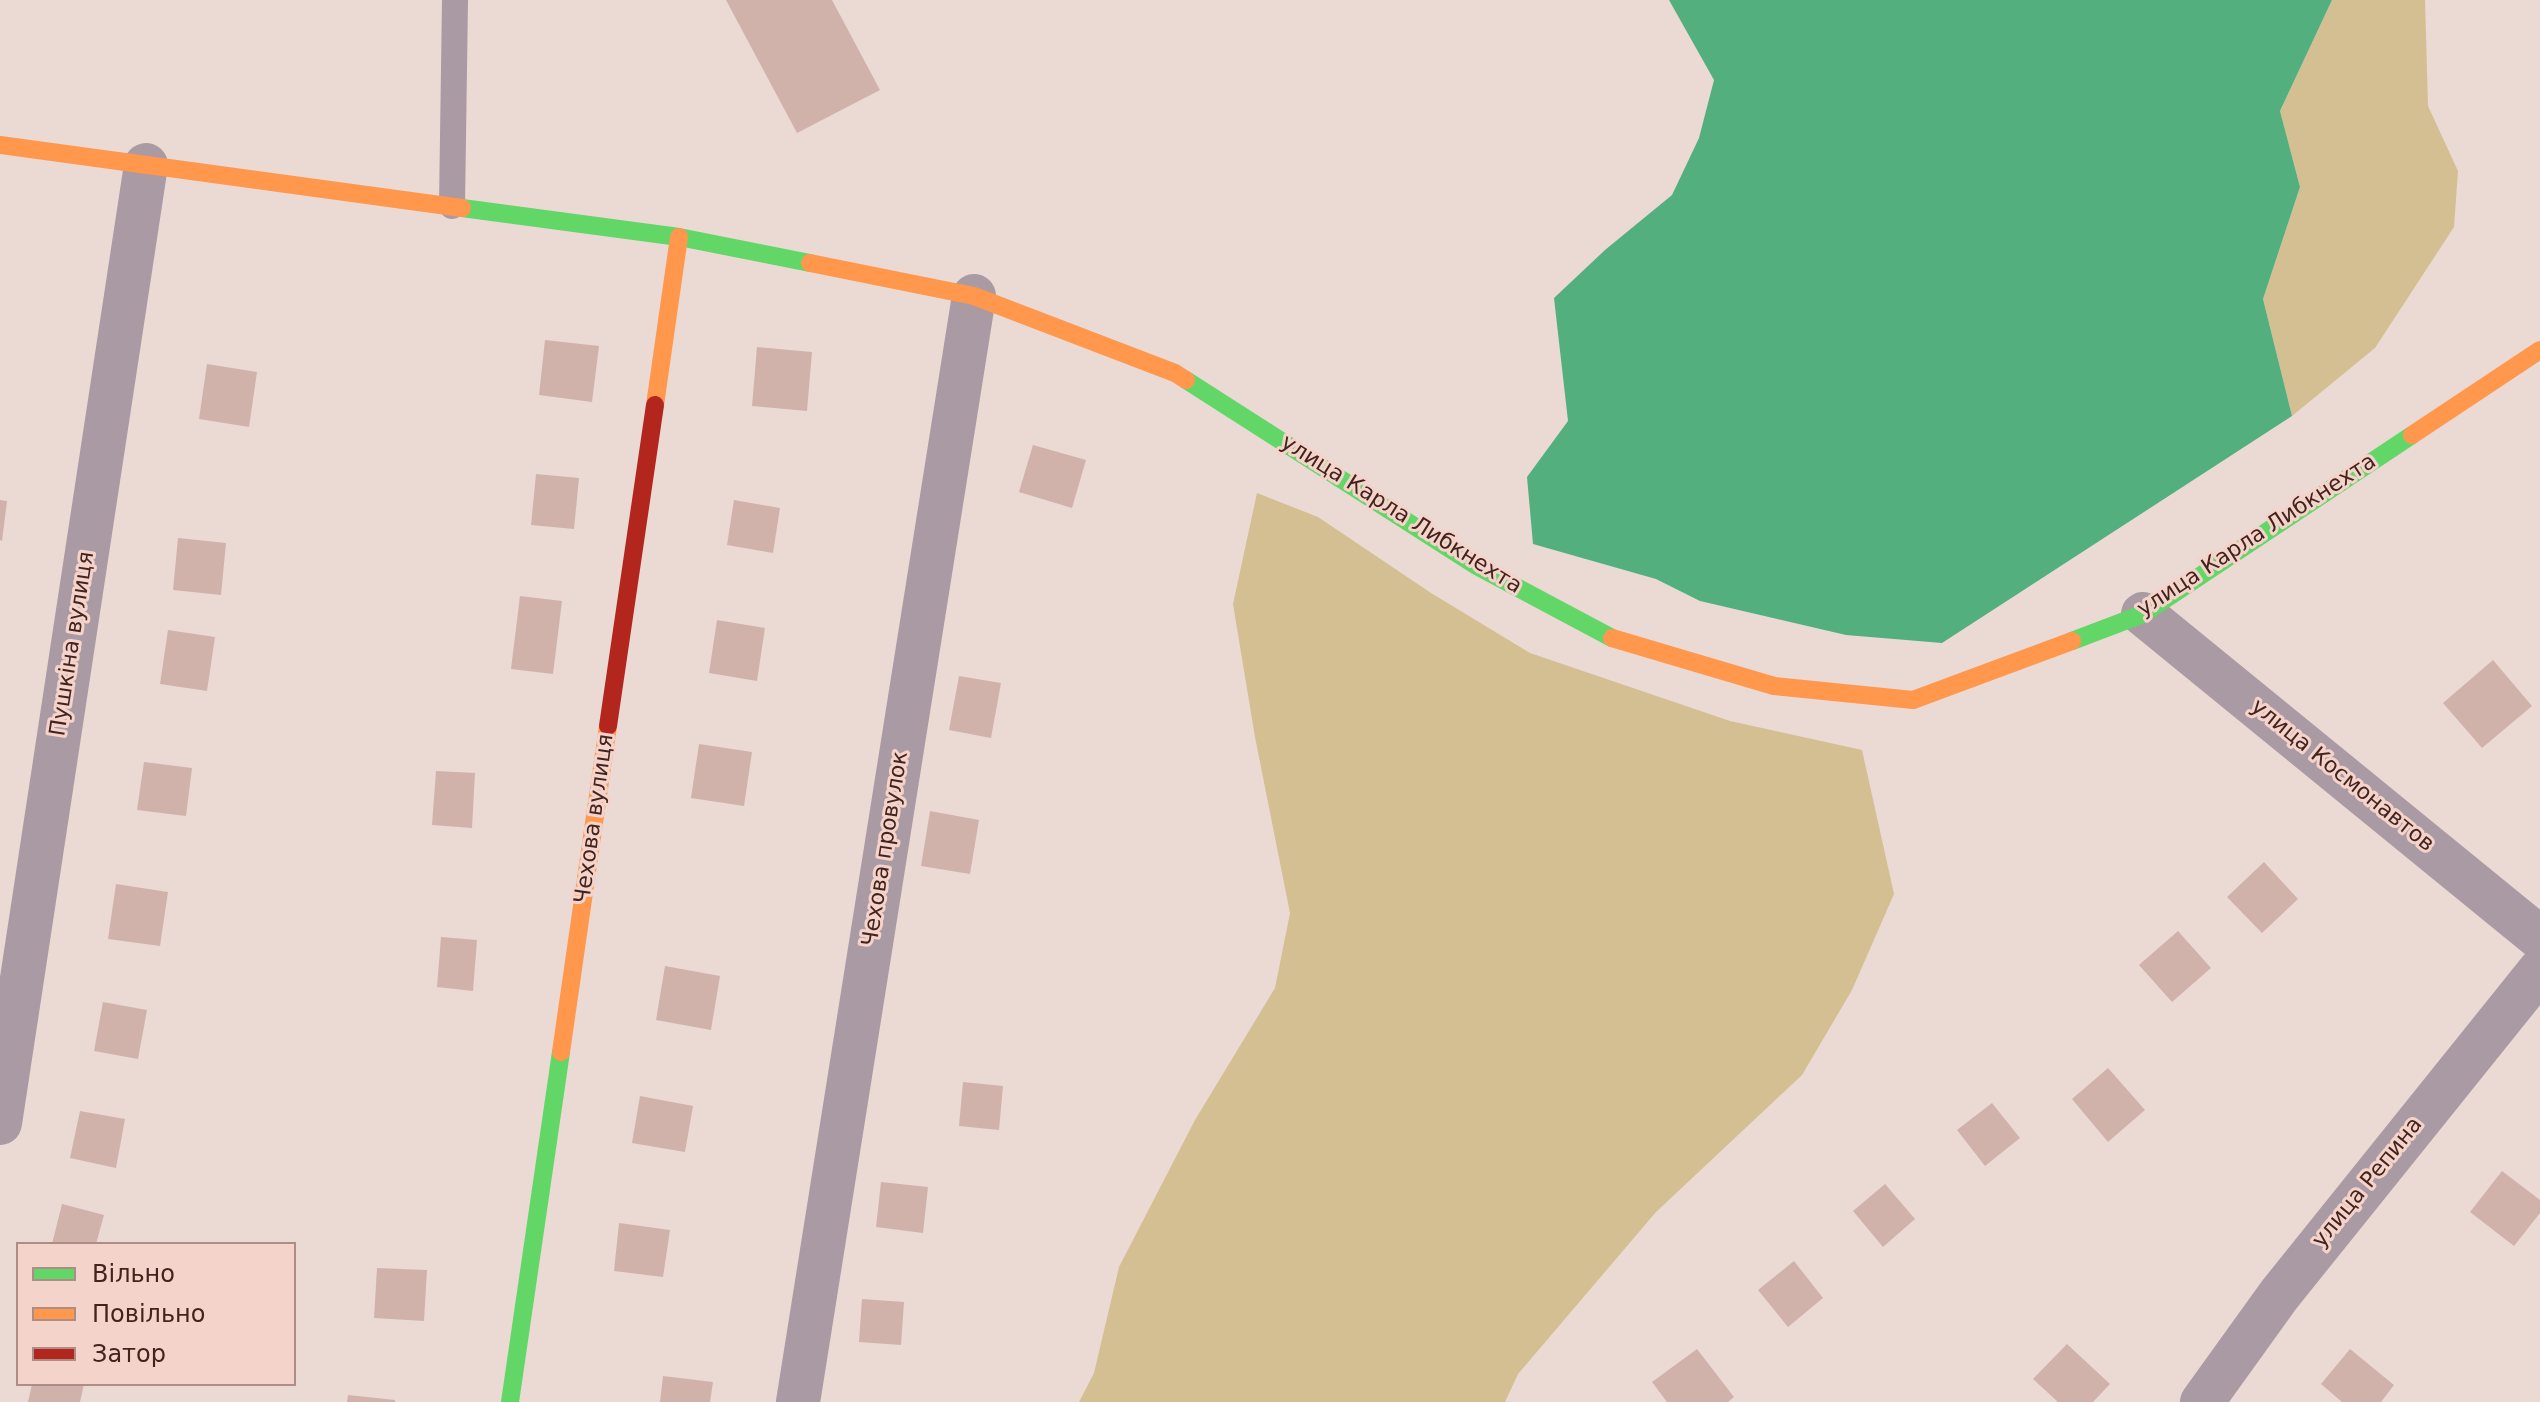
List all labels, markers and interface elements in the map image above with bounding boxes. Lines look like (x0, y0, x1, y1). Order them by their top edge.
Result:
street label: улица Карла Либкнехта (1276, 430, 1526, 600)
street label: улица Карла Либкнехта (2133, 449, 2381, 623)
street label: Пушкіна вулиця (45, 550, 101, 738)
street label: улица Космонавтов (2245, 694, 2439, 858)
street label: Чехова вулиця (570, 732, 620, 906)
street label: Чехова провулок (858, 750, 914, 948)
street label: улица Репина (2307, 1112, 2429, 1254)
legend (16, 1242, 296, 1386)
text: Вільно (92, 1260, 175, 1288)
text: Повільно (92, 1300, 205, 1328)
text: Затор (92, 1340, 166, 1368)

